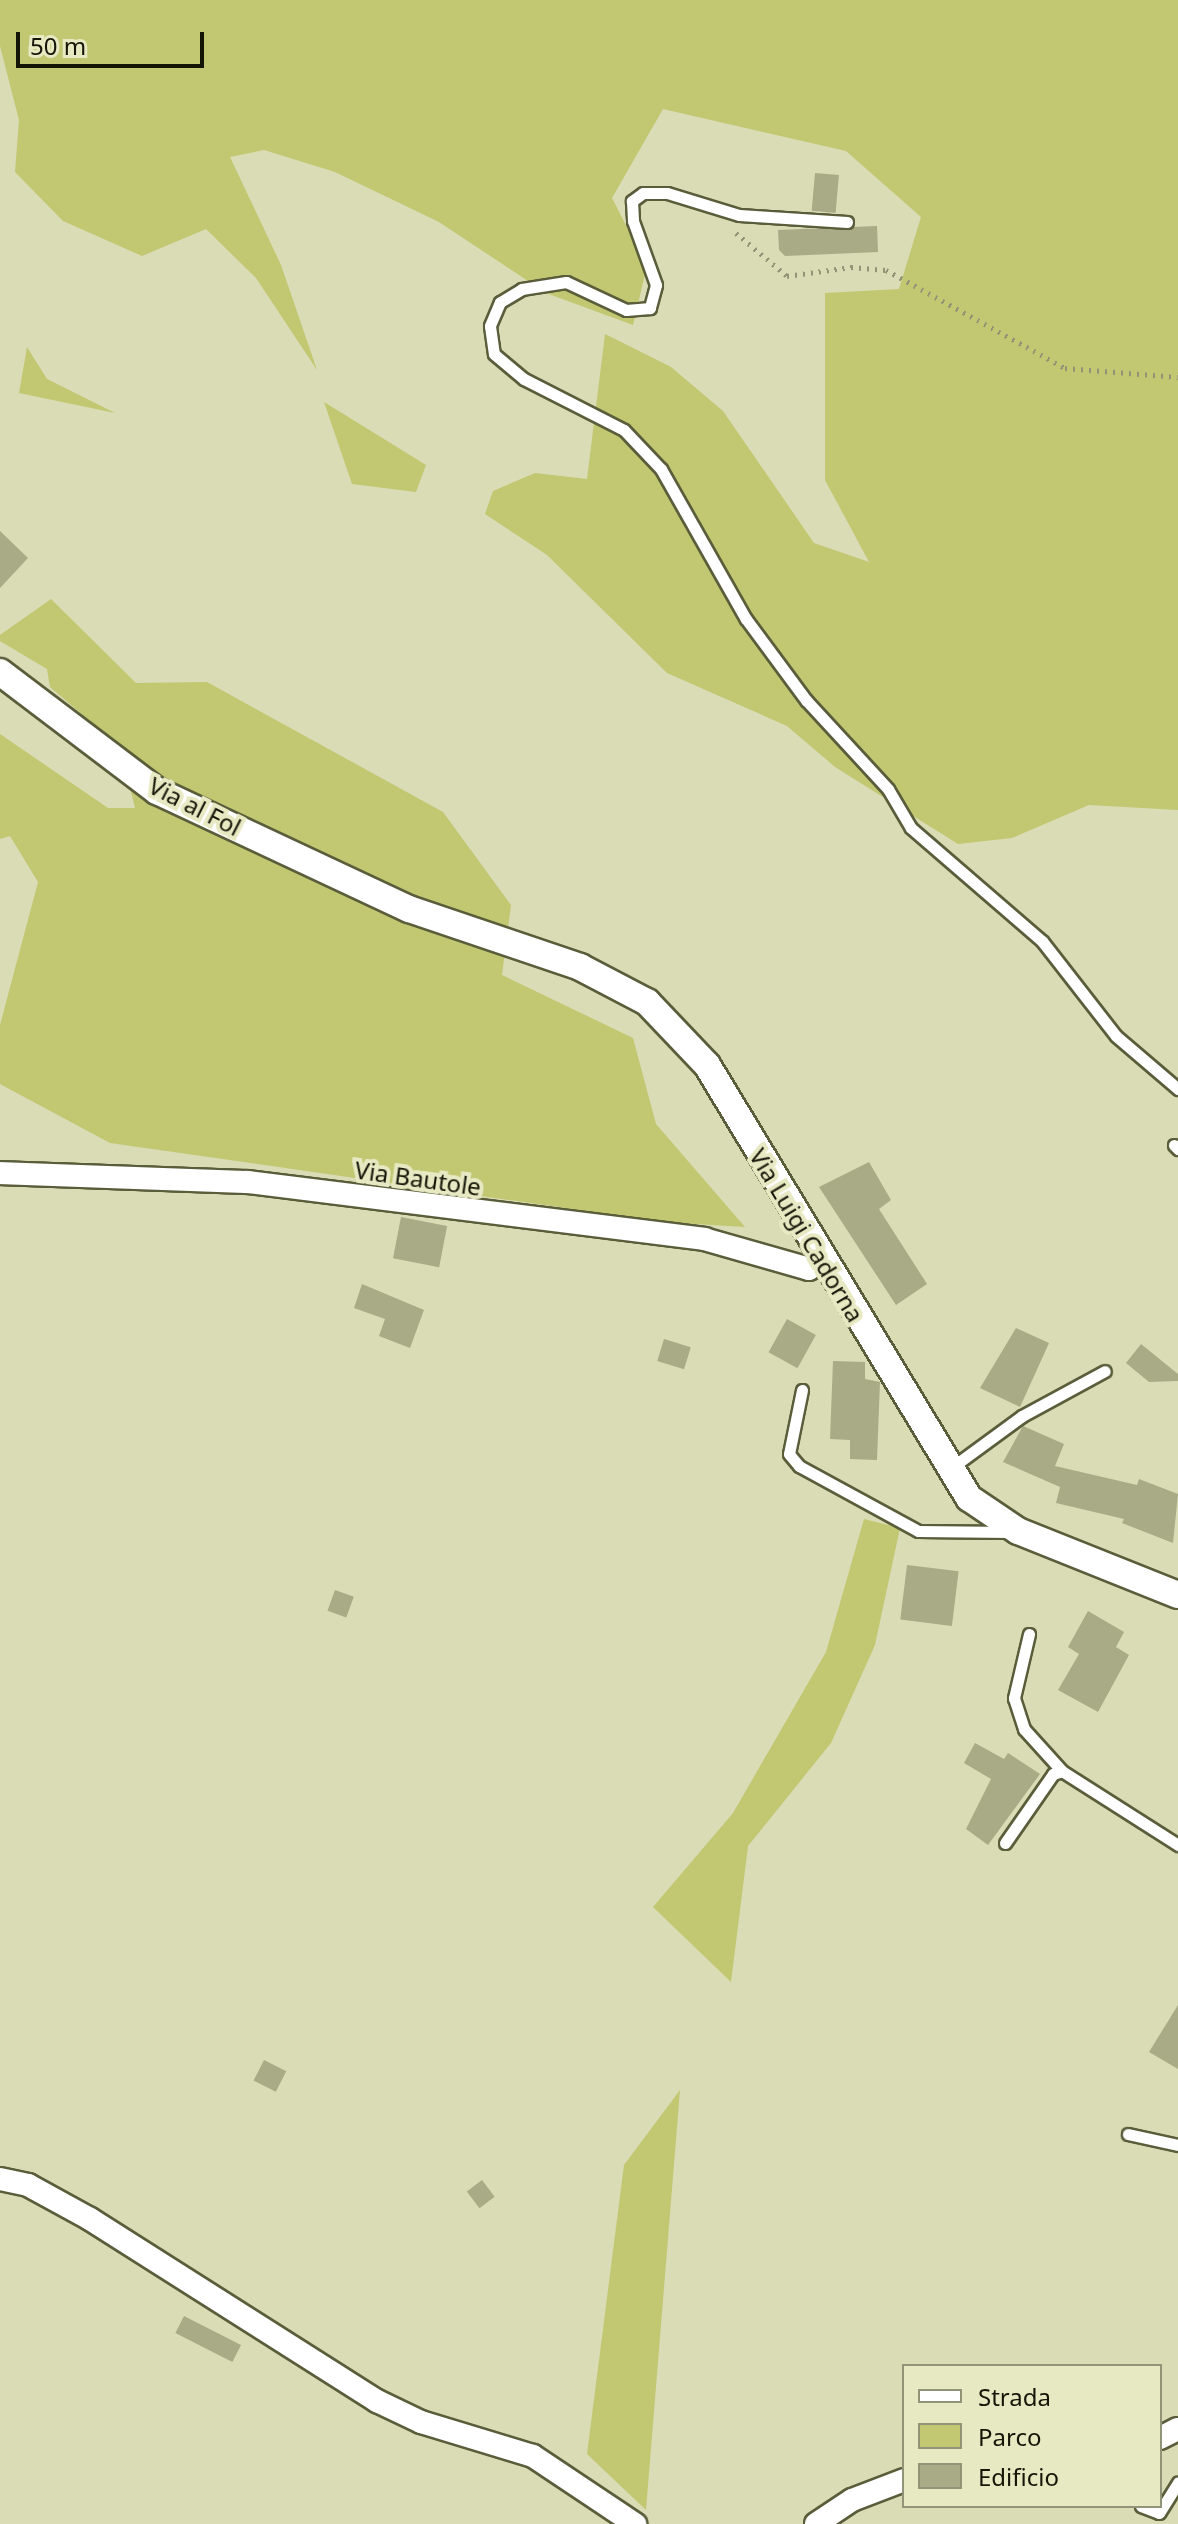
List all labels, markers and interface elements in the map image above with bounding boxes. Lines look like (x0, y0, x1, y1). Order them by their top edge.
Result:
scale bar (20, 16, 208, 66)
text: 50 m (30, 29, 86, 62)
street label: Via al Fol (144, 771, 246, 841)
street label: Via Luigi Cadorna (744, 1143, 870, 1327)
street label: Via Bautole (353, 1155, 483, 1201)
legend (902, 2364, 1162, 2508)
text: Strada (978, 2380, 1051, 2413)
text: Parco (978, 2420, 1041, 2453)
text: Edificio (978, 2460, 1059, 2493)

